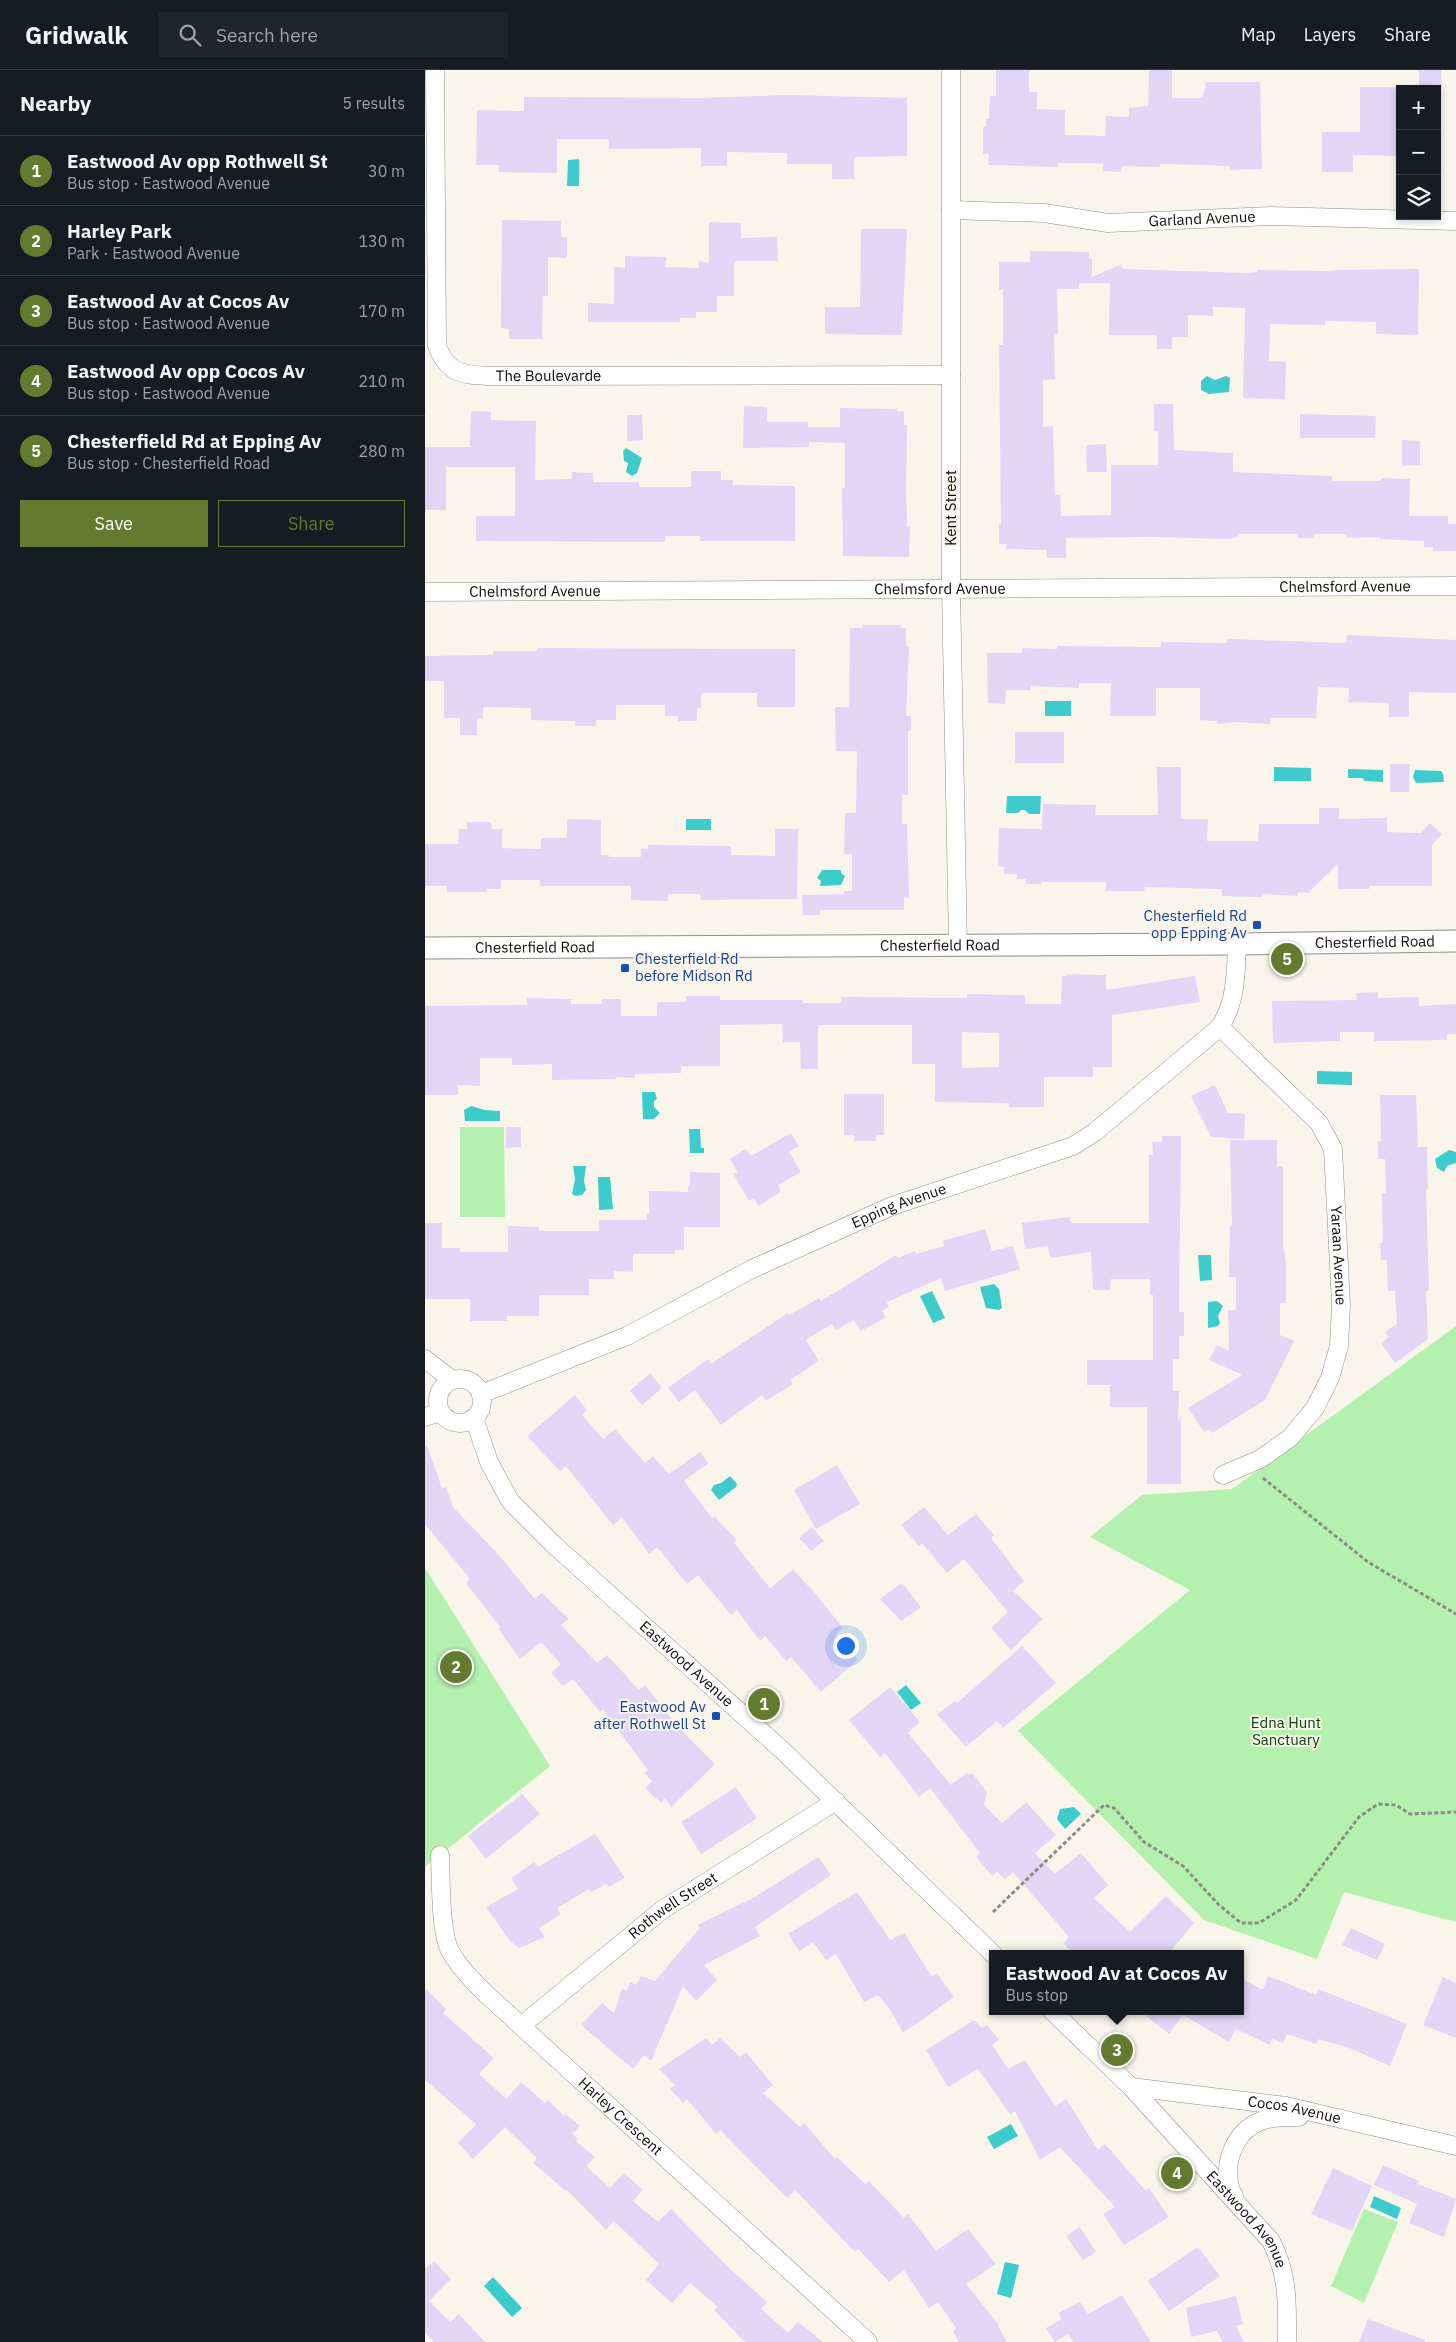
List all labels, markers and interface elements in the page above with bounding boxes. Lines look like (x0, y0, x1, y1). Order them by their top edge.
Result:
search box (158, 12, 508, 57)
text: Gridwalk (25, 19, 128, 51)
icon: search (176, 21, 204, 49)
text: Search here (216, 23, 318, 47)
text: Map (1241, 23, 1276, 46)
text: Layers (1304, 23, 1356, 46)
text: Share (1384, 23, 1431, 46)
map controls (1396, 85, 1441, 220)
button: + (1396, 85, 1441, 130)
text: Nearby (20, 89, 91, 117)
text: 5 results (342, 93, 405, 113)
button: − (1396, 130, 1441, 175)
text: Eastwood Av opp Rothwell St (67, 149, 328, 173)
text: 1 (31, 161, 41, 181)
text: 30 m (368, 161, 405, 181)
text: Bus stop · Eastwood Avenue (67, 173, 270, 193)
button: layers (1396, 175, 1441, 220)
street label: Garland Avenue (1148, 207, 1256, 230)
text: Harley Park (67, 219, 172, 243)
text: 2 (31, 231, 41, 251)
text: 130 m (358, 231, 405, 251)
text: Park · Eastwood Avenue (67, 243, 240, 263)
text: Eastwood Av at Cocos Av (67, 289, 289, 313)
text: 3 (31, 301, 41, 321)
text: 170 m (358, 301, 405, 321)
text: Bus stop · Eastwood Avenue (67, 313, 270, 333)
text: Eastwood Av opp Cocos Av (67, 359, 305, 383)
street label: The Boulevarde (496, 366, 601, 385)
text: 4 (31, 371, 41, 391)
text: 210 m (358, 371, 405, 391)
text: Bus stop · Eastwood Avenue (67, 383, 270, 403)
text: Chesterfield Rd at Epping Av (67, 429, 321, 453)
text: 5 (31, 441, 41, 461)
text: 280 m (358, 441, 405, 461)
text: Bus stop · Chesterfield Road (67, 453, 270, 473)
street label: Kent Street (941, 470, 960, 546)
button: Save (20, 500, 208, 547)
button: Share (218, 500, 405, 547)
street label: Chelmsford Avenue (1279, 576, 1411, 596)
street label: Chelmsford Avenue (874, 579, 1006, 598)
street label: Chelmsford Avenue (469, 581, 601, 601)
place label: Chesterfield Rd opp Epping Av (1144, 906, 1248, 942)
marker: Chesterfield Rd opp Epping Av (1251, 919, 1263, 931)
street label: Chesterfield Road (1315, 931, 1435, 952)
street label: Chesterfield Road (880, 935, 1000, 955)
street label: Chesterfield Road (475, 937, 595, 957)
pin: 5 (1271, 940, 1303, 978)
place label: Chesterfield Rd before Midson Rd (635, 949, 753, 985)
marker: Chesterfield Rd before Midson Rd (619, 962, 631, 974)
street label: Epping Avenue (848, 1179, 949, 1232)
street label: Yaraan Avenue (1327, 1205, 1351, 1306)
street label: Eastwood Avenue (636, 1616, 738, 1711)
your location (833, 1633, 859, 1659)
pin: 2 (440, 1648, 472, 1686)
pin: 1 (748, 1685, 780, 1723)
place label: Eastwood Av after Rothwell St (594, 1697, 707, 1733)
marker: Eastwood Av after Rothwell St (710, 1710, 722, 1722)
park label: Edna Hunt Sanctuary (1251, 1713, 1321, 1749)
street label: Rothwell Street (624, 1868, 721, 1943)
popup (989, 1950, 1244, 2015)
text: Eastwood Av at Cocos Av (1005, 1961, 1228, 1985)
text: Bus stop (1005, 1985, 1068, 2005)
pin: 3 (1101, 2031, 1133, 2069)
street label: Harley Crescent (575, 2073, 667, 2159)
street label: Cocos Avenue (1247, 2091, 1343, 2128)
pin: 4 (1161, 2154, 1193, 2192)
street label: Eastwood Avenue (1203, 2166, 1291, 2270)

